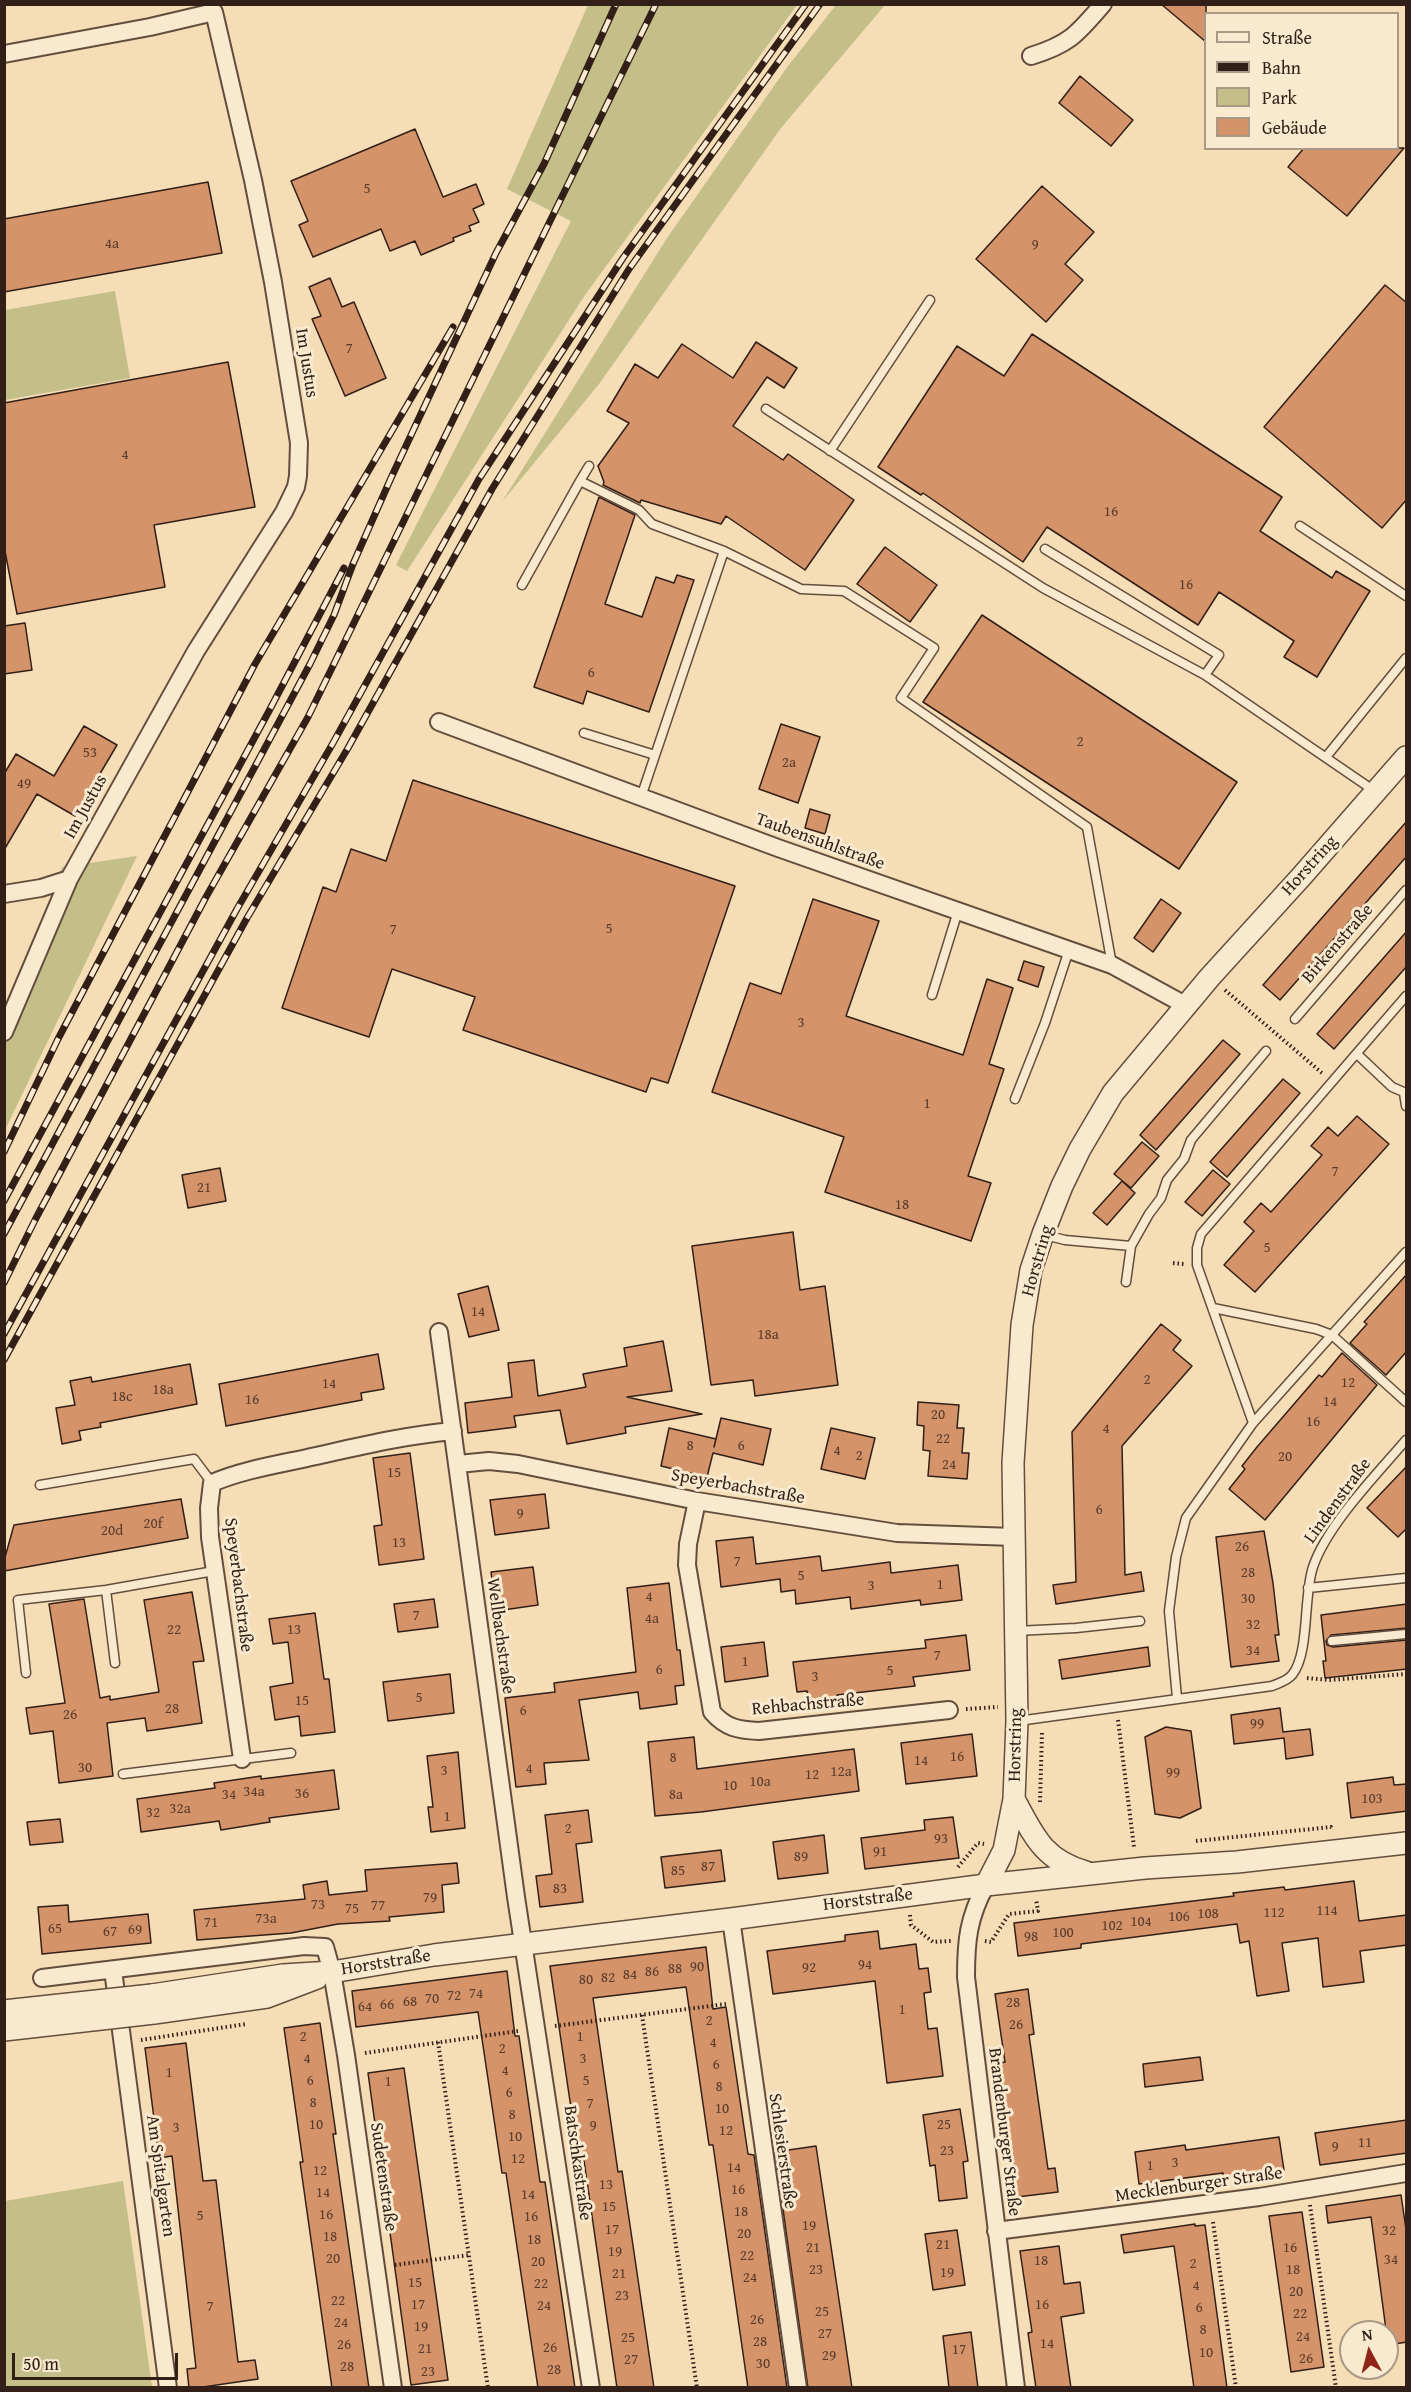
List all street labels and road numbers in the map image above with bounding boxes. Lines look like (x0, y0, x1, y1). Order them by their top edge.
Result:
street label: Im Justus (290, 327, 322, 399)
street label: Im Justus (60, 771, 112, 843)
street label: Taubensuhlstraße (753, 809, 887, 875)
street label: Horstring (1277, 831, 1343, 901)
street label: Birkenstraße (1298, 900, 1378, 988)
street label: Horstring (1017, 1223, 1059, 1299)
street label: Lindenstraße (1300, 1454, 1376, 1548)
street label: Speyerbachstraße (669, 1465, 807, 1509)
street label: Speyerbachstraße (219, 1517, 257, 1653)
street label: Wellbachstraße (481, 1577, 519, 1695)
street label: Rehbachstraße (751, 1689, 865, 1721)
street label: Horstring (1005, 1708, 1027, 1782)
street label: Horststraße (822, 1884, 914, 1916)
street label: Horststraße (340, 1945, 432, 1981)
street label: Brandenburger Straße (983, 2047, 1025, 2217)
street label: Schlesierstraße (763, 2092, 801, 2210)
street label: Batschkastraße (558, 2104, 596, 2222)
street label: Am Spitalgarten (141, 2114, 179, 2238)
street label: Sudetenstraße (365, 2121, 401, 2233)
street label: Mecklenburger Straße (1114, 2163, 1284, 2207)

